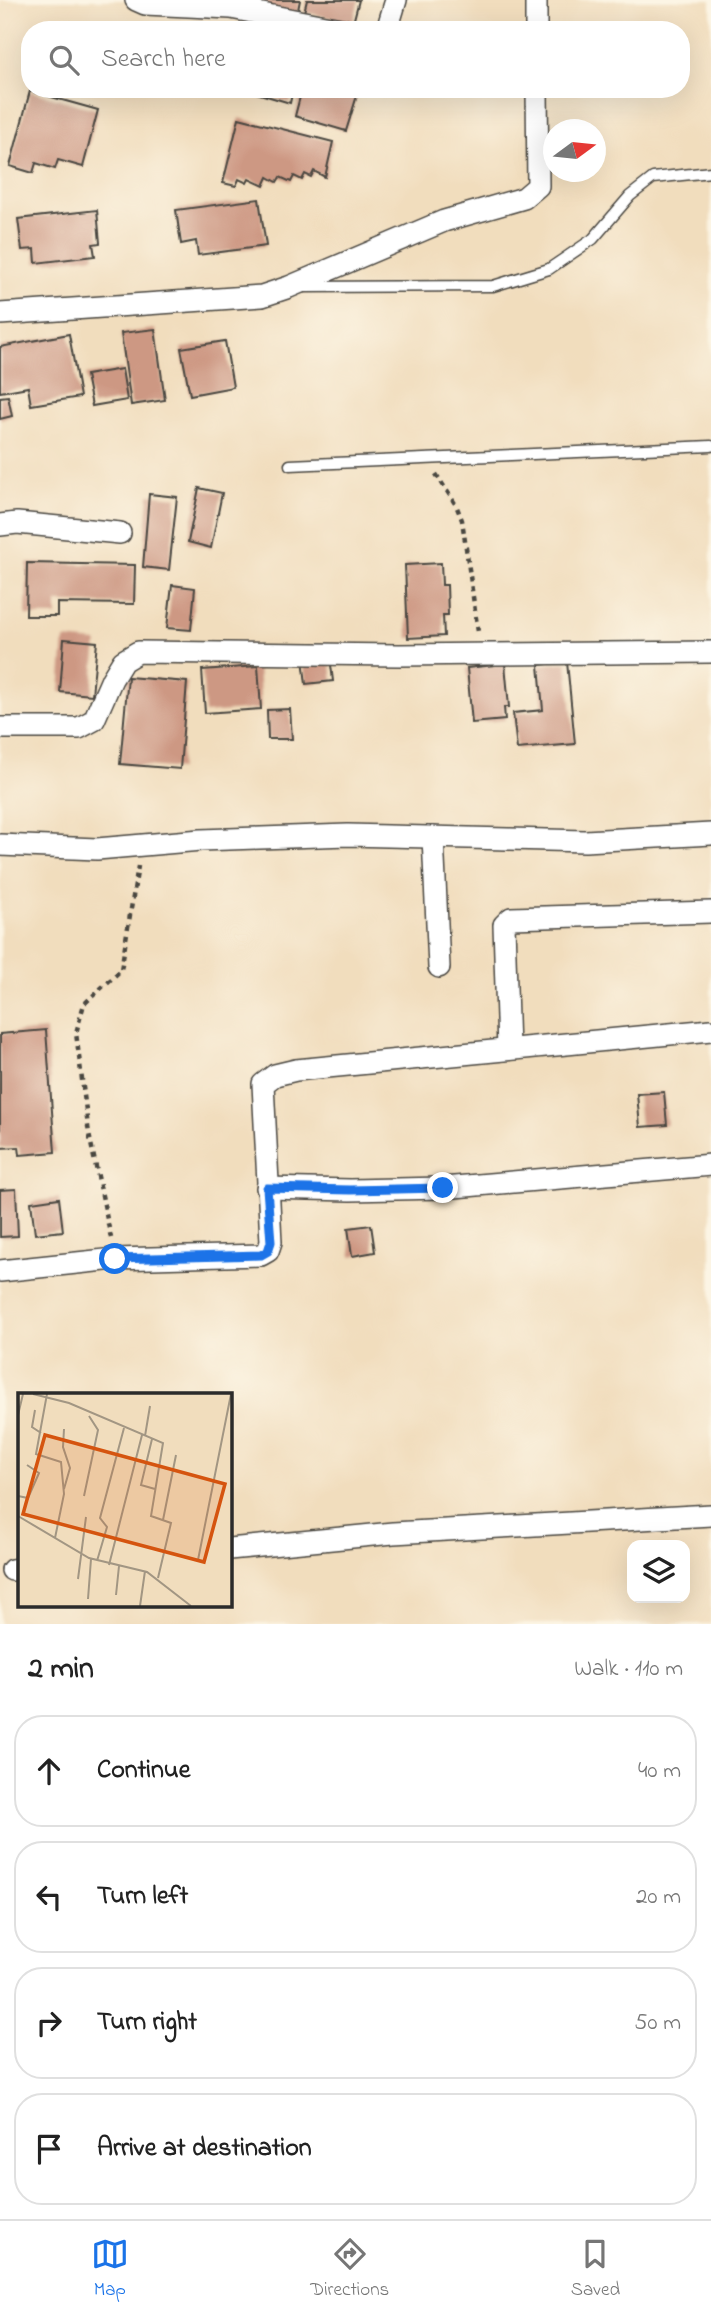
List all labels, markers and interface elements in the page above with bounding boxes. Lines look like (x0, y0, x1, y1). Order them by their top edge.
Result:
search box (21, 21, 690, 98)
icon: search (45, 41, 83, 79)
text: Search here (101, 41, 226, 79)
north arrow (543, 119, 606, 182)
route end (427, 1172, 458, 1203)
route start (99, 1243, 130, 1274)
inset map (18, 1393, 231, 1606)
map controls (627, 1540, 690, 1603)
button: layers (627, 1540, 690, 1603)
text: 2 min (28, 1648, 94, 1692)
text: Walk · 110 m (574, 1653, 683, 1686)
icon: ahead (30, 1752, 68, 1790)
text: Continue (97, 1752, 190, 1790)
text: 40 m (638, 1755, 681, 1788)
icon: left (30, 1878, 68, 1916)
text: Turn left (97, 1878, 188, 1916)
text: 20 m (636, 1881, 681, 1914)
icon: right (30, 2004, 68, 2042)
text: Turn right (97, 2004, 197, 2042)
text: 50 m (634, 2007, 681, 2040)
icon: arrive (30, 2130, 68, 2168)
text: Arrive at destination (97, 2130, 312, 2168)
tab: Map (91, 2235, 129, 2304)
tab: Directions (310, 2235, 389, 2304)
tab: Saved (571, 2235, 620, 2304)

